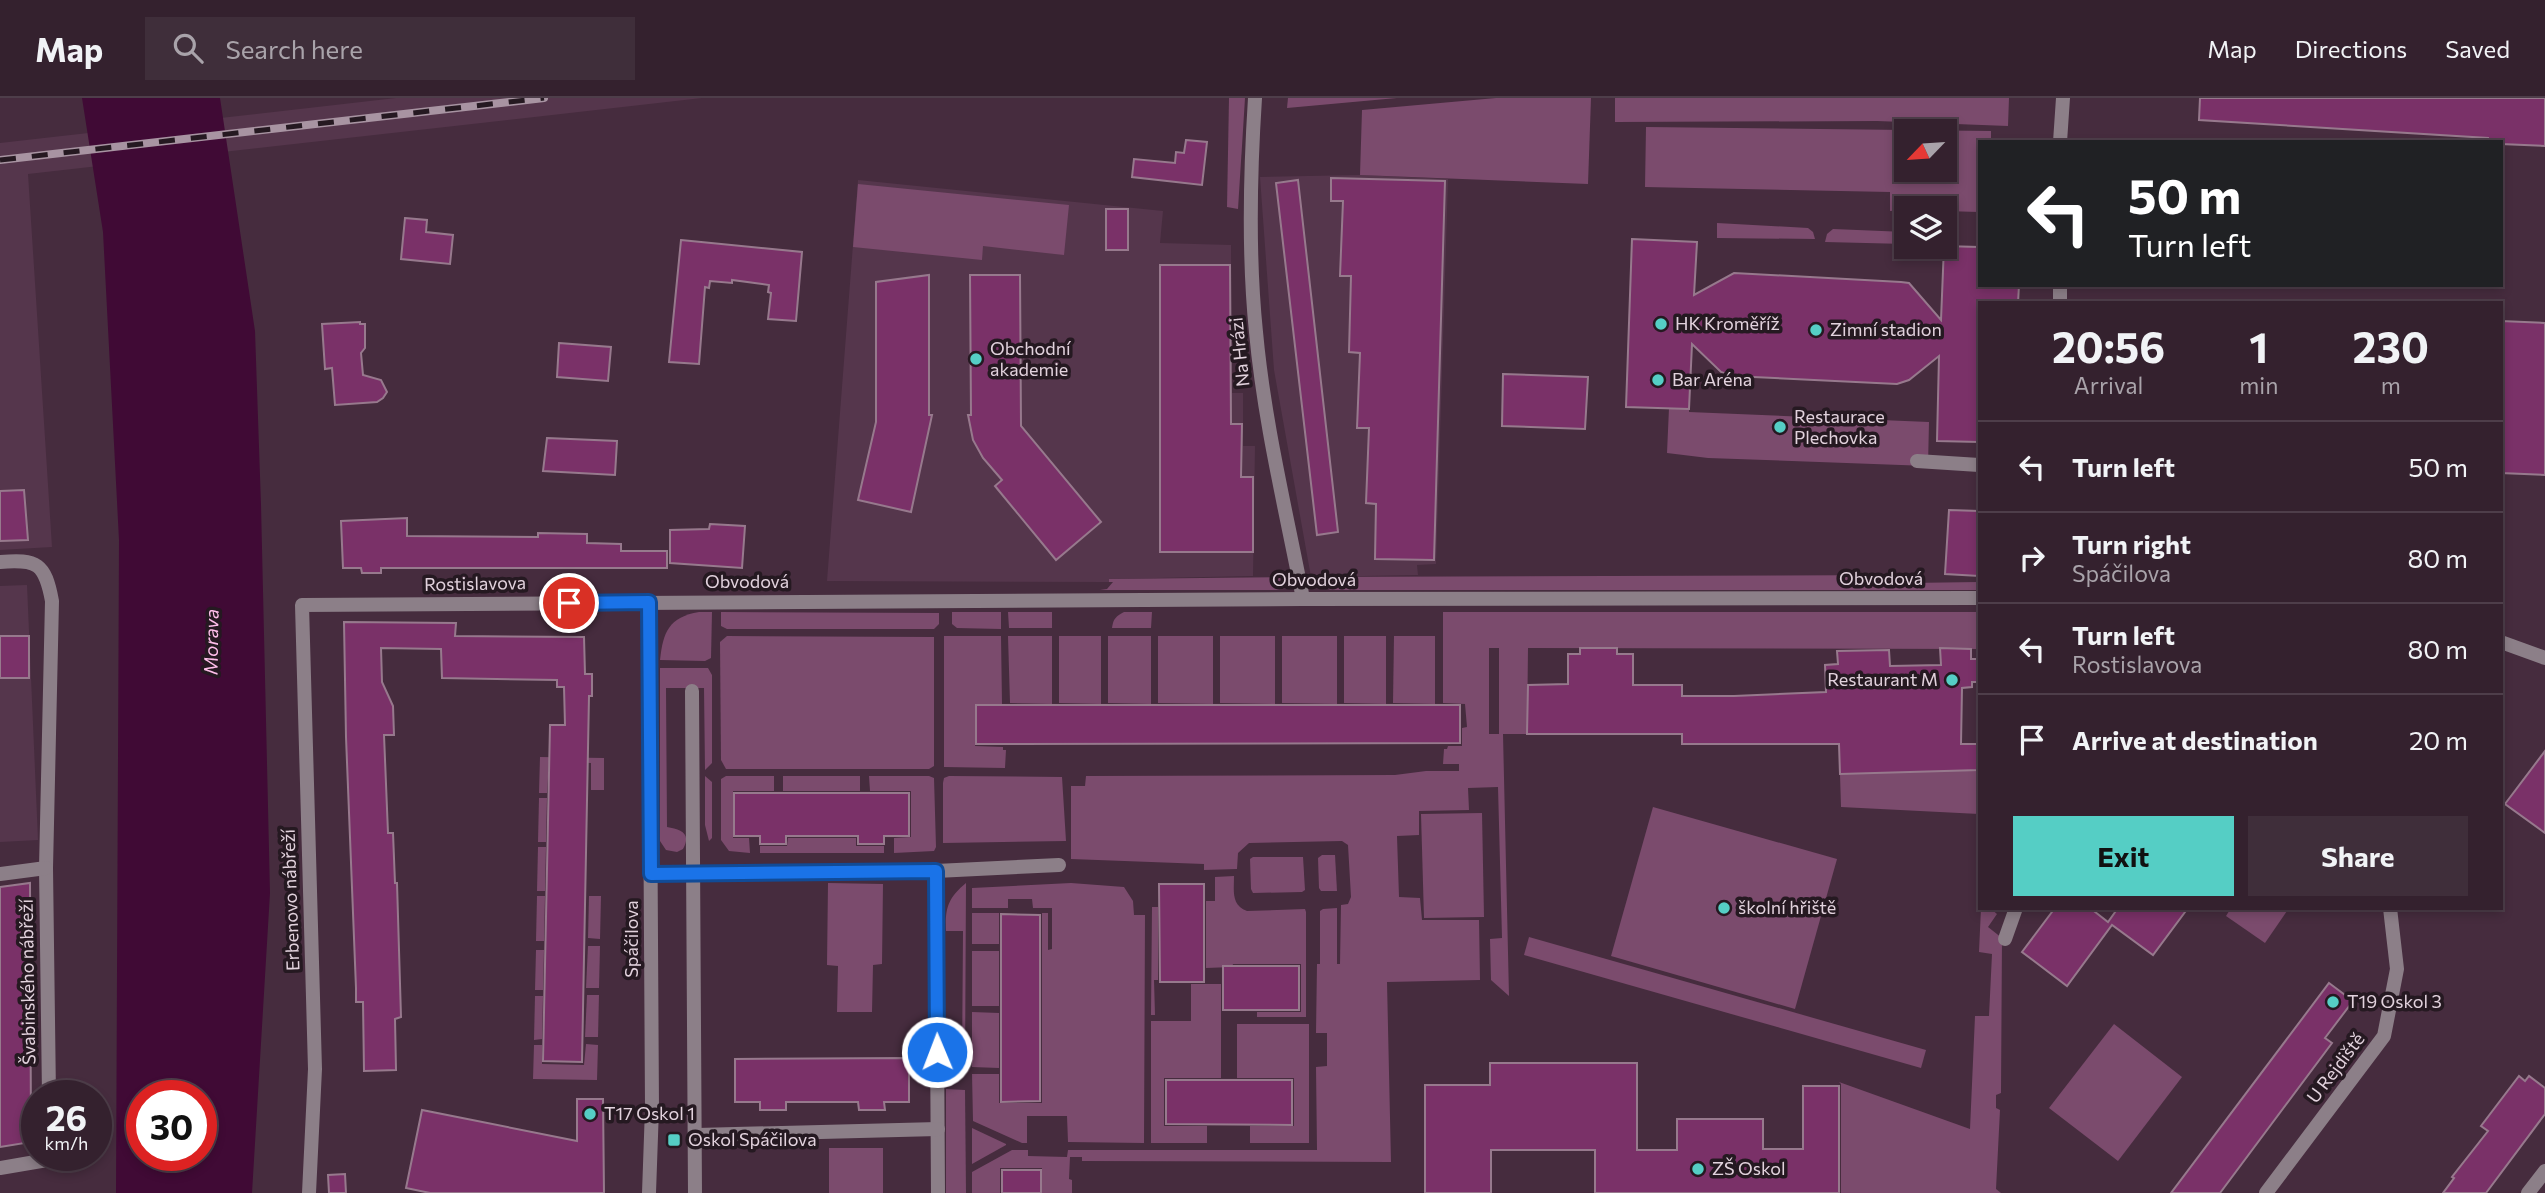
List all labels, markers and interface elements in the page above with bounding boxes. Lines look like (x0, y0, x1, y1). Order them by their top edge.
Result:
search box (145, 17, 635, 80)
text: Map (35, 28, 103, 69)
icon: search (169, 29, 207, 67)
text: Search here (225, 33, 363, 64)
text: Map (2207, 34, 2257, 63)
text: Directions (2295, 34, 2407, 63)
text: Saved (2445, 34, 2510, 63)
north arrow (1894, 119, 1956, 182)
map controls (1894, 119, 1957, 259)
text: 50 m (2128, 164, 2241, 224)
icon: left (2013, 168, 2104, 259)
button: layers (1894, 196, 1957, 259)
text: Turn left (2128, 224, 2252, 264)
place label: HK Kroměříž (1675, 312, 1780, 334)
street label: Na Hrázi (1224, 316, 1254, 388)
marker: HK Kroměříž (1653, 316, 1669, 332)
place label: Zimní stadion (1830, 318, 1942, 340)
text: 20:56 (2052, 320, 2165, 372)
text: 1 (2249, 320, 2268, 372)
text: 230 (2353, 320, 2429, 372)
marker: Zimní stadion (1808, 322, 1824, 338)
place label: Obchodní akademie (990, 337, 1072, 380)
marker: Obchodní akademie (968, 351, 984, 367)
place label: Bar Aréna (1672, 368, 1752, 390)
text: Arrival (2074, 371, 2143, 399)
text: min (2239, 371, 2278, 399)
text: m (2381, 371, 2401, 399)
marker: Bar Aréna (1650, 372, 1666, 388)
place label: Restaurace Plechovka (1794, 405, 1885, 448)
marker: Restaurace Plechovka (1772, 419, 1788, 435)
icon: left (2013, 448, 2051, 486)
text: Turn left (2072, 451, 2175, 482)
text: 50 m (2408, 451, 2468, 482)
text: Turn right (2072, 528, 2191, 559)
icon: right (2013, 539, 2051, 577)
text: 80 m (2408, 542, 2468, 573)
text: Spáčilova (2072, 559, 2171, 587)
street label: Obvodová (1839, 567, 1923, 589)
street label: Obvodová (1272, 568, 1356, 590)
street label: Obvodová (705, 570, 789, 592)
street label: Rostislavova (424, 571, 526, 595)
pin (539, 573, 599, 633)
icon: arrive (550, 584, 588, 622)
water label: Morava (198, 609, 223, 675)
text: Turn left (2072, 619, 2175, 650)
icon: left (2013, 630, 2051, 668)
text: 80 m (2408, 633, 2468, 664)
text: Rostislavova (2072, 650, 2202, 678)
place label: Restaurant M (1827, 668, 1938, 690)
marker: Restaurant M (1944, 672, 1960, 688)
icon: arrive (2013, 721, 2051, 759)
text: Arrive at destination (2072, 724, 2318, 755)
text: 20 m (2409, 724, 2468, 755)
button: Exit (2013, 816, 2234, 896)
button: Share (2248, 816, 2468, 896)
street label: Erbenovo nábřeží (276, 827, 303, 971)
place label: školní hřiště (1738, 896, 1836, 918)
street label: Švabinského nábřeží (15, 897, 39, 1065)
street label: Spáčilova (620, 900, 642, 978)
marker: školní hřiště (1716, 900, 1732, 916)
place label: T19 Oskol 3 (2347, 990, 2442, 1012)
marker: T19 Oskol 3 (2325, 994, 2341, 1010)
position arrow (900, 1015, 974, 1089)
street label: U Rejdiště (2302, 1028, 2369, 1107)
speed limit sign: 30 (126, 1080, 217, 1171)
text: 26 (46, 1095, 87, 1138)
place label: T17 Oskol 1 (604, 1102, 695, 1124)
marker: T17 Oskol 1 (582, 1106, 598, 1122)
place label: Oskol Spáčilova (688, 1128, 817, 1150)
text: km/h (45, 1132, 88, 1154)
marker: Oskol Spáčilova (666, 1132, 682, 1148)
place label: ZŠ Oskol (1712, 1157, 1786, 1179)
marker: ZŠ Oskol (1690, 1161, 1706, 1177)

